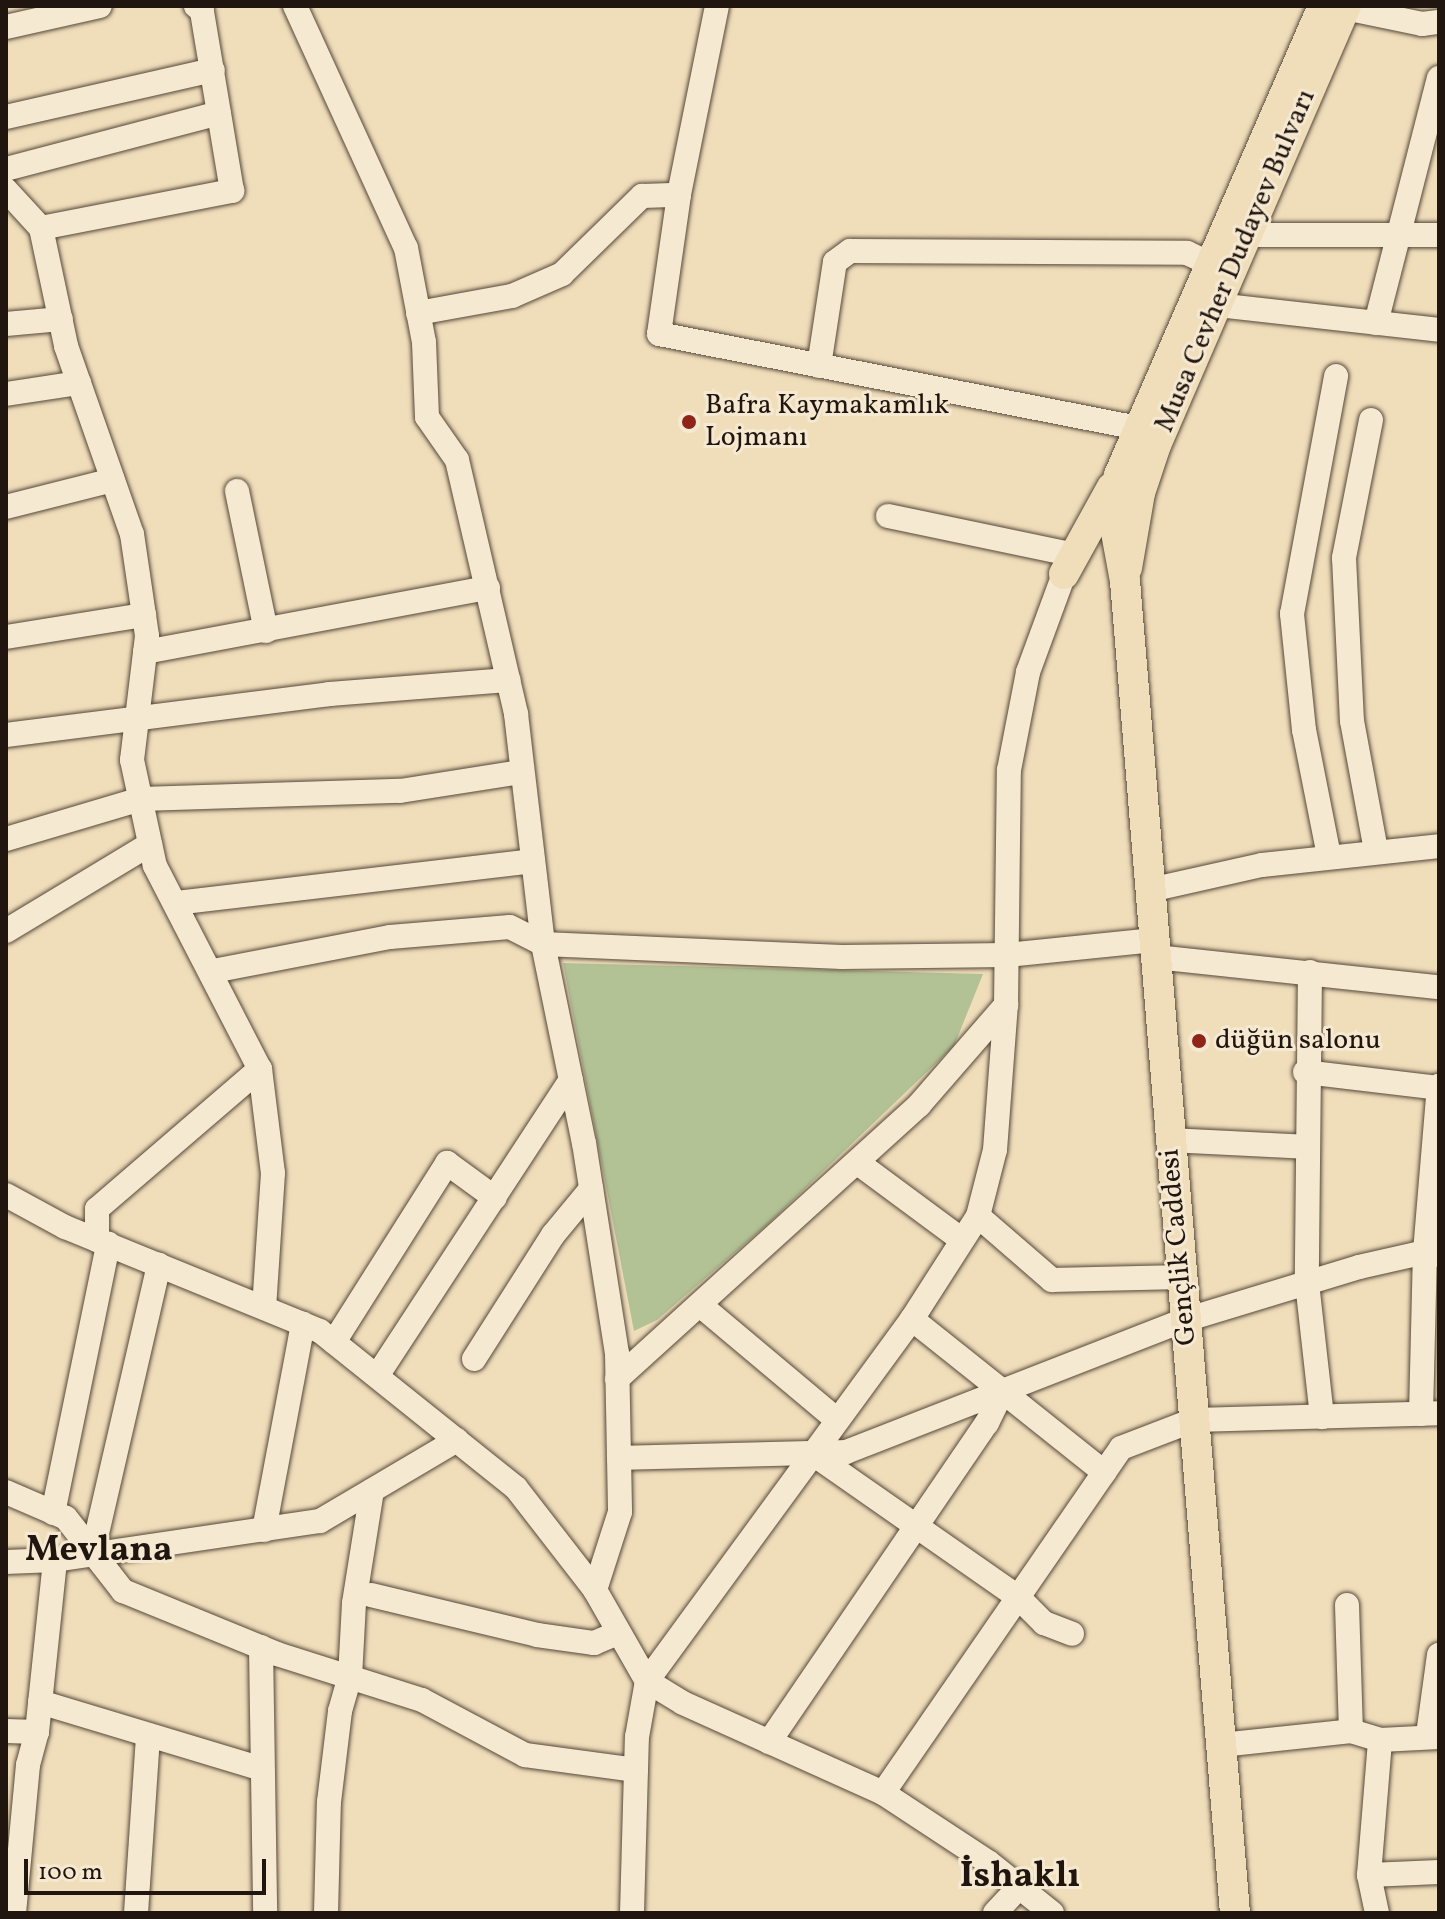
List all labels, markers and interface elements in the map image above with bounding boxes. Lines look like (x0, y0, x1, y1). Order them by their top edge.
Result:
street label: Musa Cevher Dudayev Bulvarı (1148, 84, 1324, 438)
place label: Bafra Kaymakamlık Lojmanı (705, 389, 949, 455)
marker: Bafra Kaymakamlık Lojmanı (680, 413, 698, 431)
place label: düğün salonu (1215, 1024, 1381, 1058)
marker: düğün salonu (1190, 1032, 1208, 1050)
street label: Gençlik Caddesi (1154, 1147, 1204, 1347)
district label: Mevlana (25, 1530, 173, 1574)
scale bar (28, 1843, 270, 1893)
text: 100 m (38, 1856, 103, 1890)
district label: İshaklı (960, 1856, 1080, 1900)

